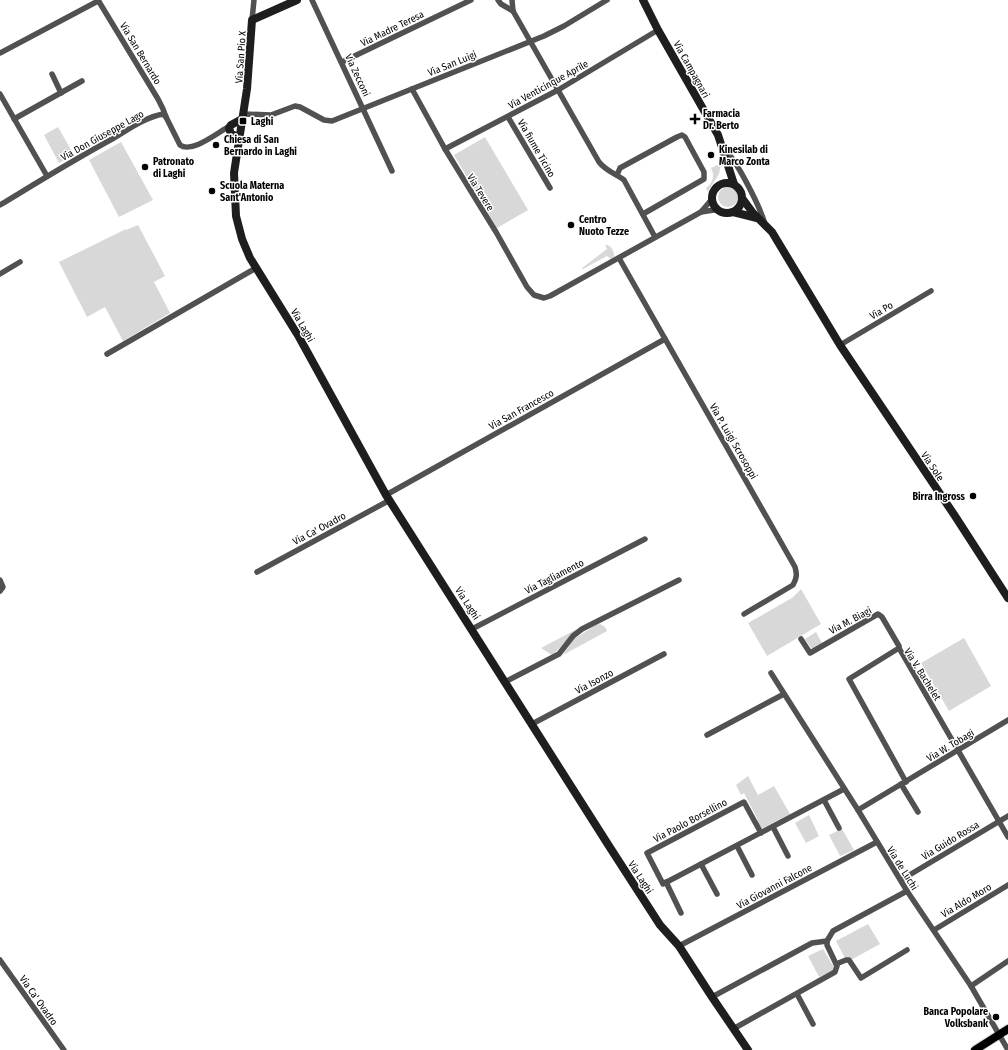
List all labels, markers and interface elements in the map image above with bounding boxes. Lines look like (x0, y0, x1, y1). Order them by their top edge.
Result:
street label: Via Madre Teresa (359, 8, 426, 49)
street label: Via San Bernardo (117, 20, 163, 87)
street label: Via San Pio X (233, 30, 249, 84)
street label: Via Campagnari (671, 39, 712, 100)
street label: Via San Luigi (426, 49, 479, 79)
street label: Via Zecconi (342, 52, 372, 99)
street label: Via Venticinque Aprile (506, 58, 591, 112)
street label: Via Don Giuseppe Lago (59, 108, 146, 164)
place label: Farmacia Dr. Berto (703, 108, 740, 132)
marker: Farmacia Dr. Berto (690, 114, 700, 124)
marker: Laghi (238, 116, 248, 126)
place label: Laghi (251, 116, 274, 128)
street label: Via fiume Ticino (515, 117, 558, 180)
place label: Chiesa di San Bernardo in Laghi (224, 134, 297, 158)
marker: Chiesa di San Bernardo in Laghi (211, 140, 221, 150)
place label: Kinesilab di Marco Zonta (719, 144, 770, 168)
marker: Kinesilab di Marco Zonta (706, 150, 716, 160)
place label: Patronato di Laghi (153, 156, 195, 180)
marker: Patronato di Laghi (140, 162, 150, 172)
street label: Via Tevere (464, 172, 496, 213)
place label: Scuola Materna Sant'Antonio (220, 180, 284, 204)
marker: Scuola Materna Sant'Antonio (207, 186, 217, 196)
place label: Centro Nuoto Tezze (579, 214, 629, 238)
marker: Centro Nuoto Tezze (566, 220, 576, 230)
street label: Via Po (868, 299, 895, 322)
street label: Via Laghi (288, 307, 316, 344)
street label: Via San Francesco (487, 387, 556, 433)
street label: Via P. Luigi Scrosoppi (707, 402, 760, 481)
street label: Via Sole (918, 450, 946, 483)
place label: Birra Ingross (912, 491, 966, 503)
marker: Birra Ingross (968, 491, 978, 501)
street label: Via Ca' Ovadro (291, 510, 348, 548)
street label: Via Tagliamento (523, 557, 586, 597)
street label: Via Laghi (452, 585, 482, 622)
street label: Via M. Biagi (827, 605, 874, 637)
street label: Via V. Bachelet (901, 646, 943, 704)
street label: Via Isonzo (573, 667, 616, 697)
street label: Via W. Tobagi (925, 727, 976, 765)
street label: Via Paolo Borsellino (652, 796, 729, 845)
street label: Via Guido Rossa (920, 819, 982, 863)
street label: Via de Luchi (884, 845, 920, 893)
street label: Via Laghi (625, 859, 655, 896)
street label: Via Giovanni Falcone (735, 862, 814, 912)
street label: Via Aldo Moro (939, 881, 994, 921)
street label: Via Ca' Ovadro (17, 973, 60, 1028)
place label: Banca Popolare Volksbank (924, 1006, 989, 1030)
marker: Banca Popolare Volksbank (991, 1012, 1001, 1022)

